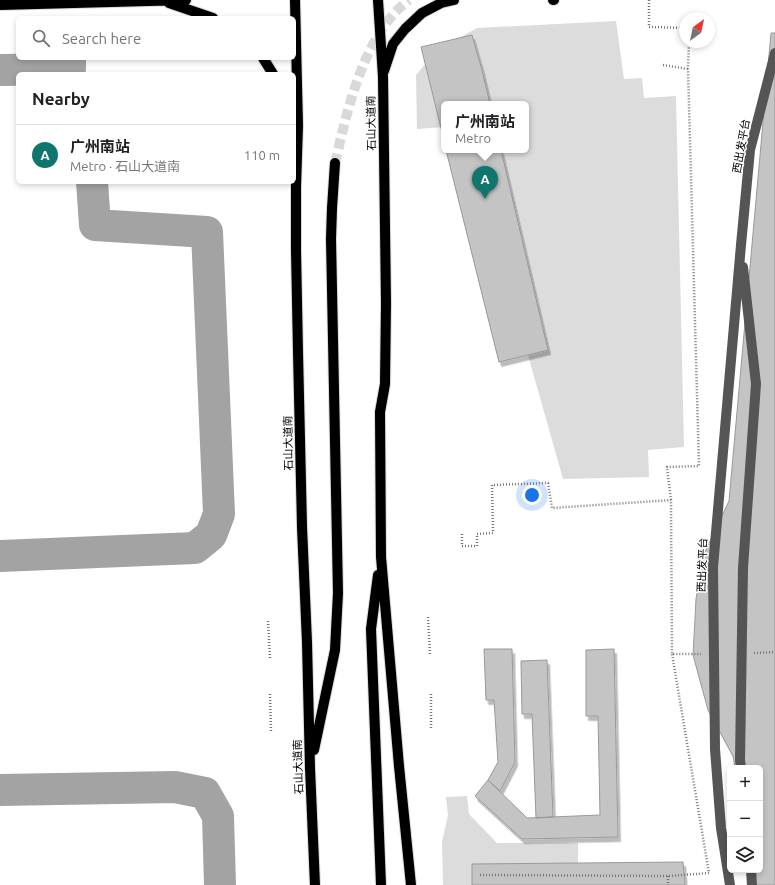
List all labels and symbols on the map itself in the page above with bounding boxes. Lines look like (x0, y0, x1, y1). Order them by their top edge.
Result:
north arrow (679, 12, 715, 48)
street label: 石山大道南 (365, 95, 377, 151)
street label: 西出发平台 (730, 118, 752, 174)
pin: A (472, 166, 498, 199)
street label: 石山大道南 (282, 415, 294, 471)
your location (522, 485, 542, 505)
street label: 西出发平台 (695, 537, 709, 593)
street label: 石山大道南 (291, 739, 305, 795)

